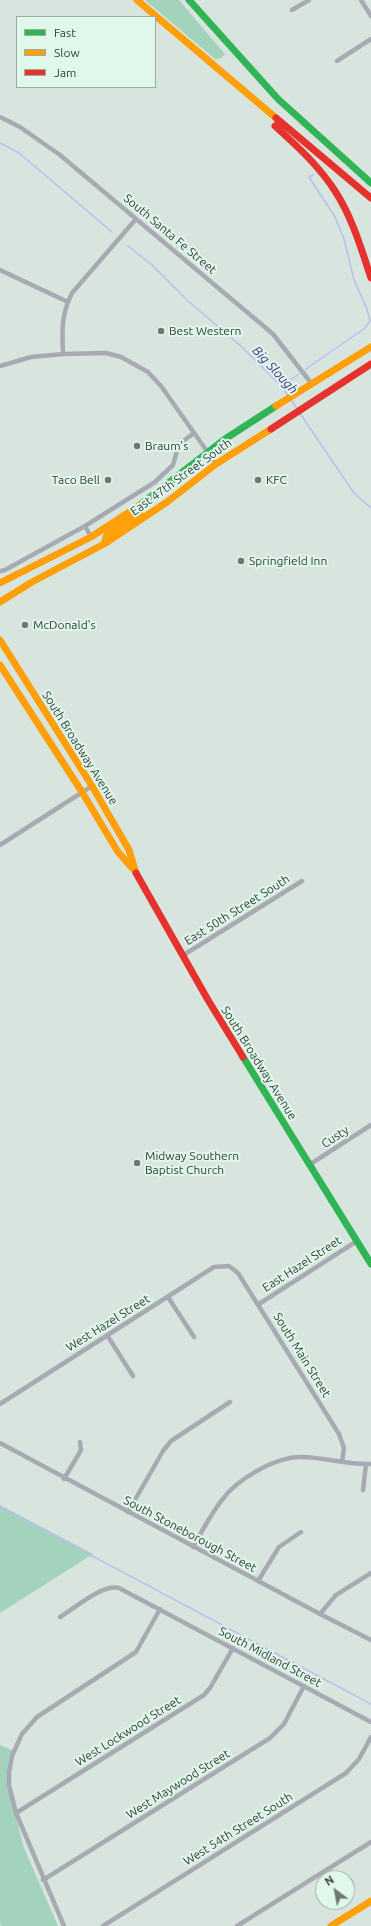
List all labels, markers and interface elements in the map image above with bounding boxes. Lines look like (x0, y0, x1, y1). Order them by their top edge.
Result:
legend (16, 16, 156, 88)
text: Fast (54, 26, 76, 39)
text: Slow (54, 46, 80, 59)
text: Jam (54, 66, 76, 79)
street label: South Santa Fe Street (121, 191, 219, 277)
place label: Best Western (169, 324, 241, 338)
marker: Best Western (156, 326, 166, 336)
water label: Big Slough (249, 343, 301, 397)
street label: East 47th Street South (128, 435, 234, 519)
place label: Braum's (145, 439, 188, 453)
marker: Braum's (132, 441, 142, 451)
place label: Taco Bell (52, 473, 100, 487)
place label: KFC (266, 473, 287, 487)
marker: Taco Bell (103, 475, 113, 485)
marker: KFC (253, 475, 263, 485)
place label: Springfield Inn (249, 554, 327, 568)
marker: Springfield Inn (236, 556, 246, 566)
place label: McDonald's (33, 618, 96, 632)
marker: McDonald's (20, 620, 30, 630)
street label: South Broadway Avenue (39, 689, 121, 807)
street label: East 50th Street South (182, 872, 292, 948)
street label: South Broadway Avenue (218, 1004, 300, 1122)
street label: Custy (319, 1123, 351, 1151)
place label: Midway Southern Baptist Church (145, 1149, 239, 1177)
marker: Midway Southern Baptist Church (132, 1158, 142, 1168)
street label: East Hazel Street (260, 1233, 344, 1295)
street label: West Hazel Street (63, 1291, 153, 1355)
street label: South Main Street (270, 1310, 334, 1400)
street label: South Stoneborough Street (121, 1493, 259, 1575)
street label: South Midland Street (216, 1624, 324, 1690)
street label: West Lockwood Street (73, 1693, 183, 1769)
street label: West Maywood Street (124, 1746, 232, 1822)
street label: West 54th Street South (181, 1789, 295, 1869)
north arrow (315, 1870, 355, 1910)
text: N (323, 1873, 336, 1888)

